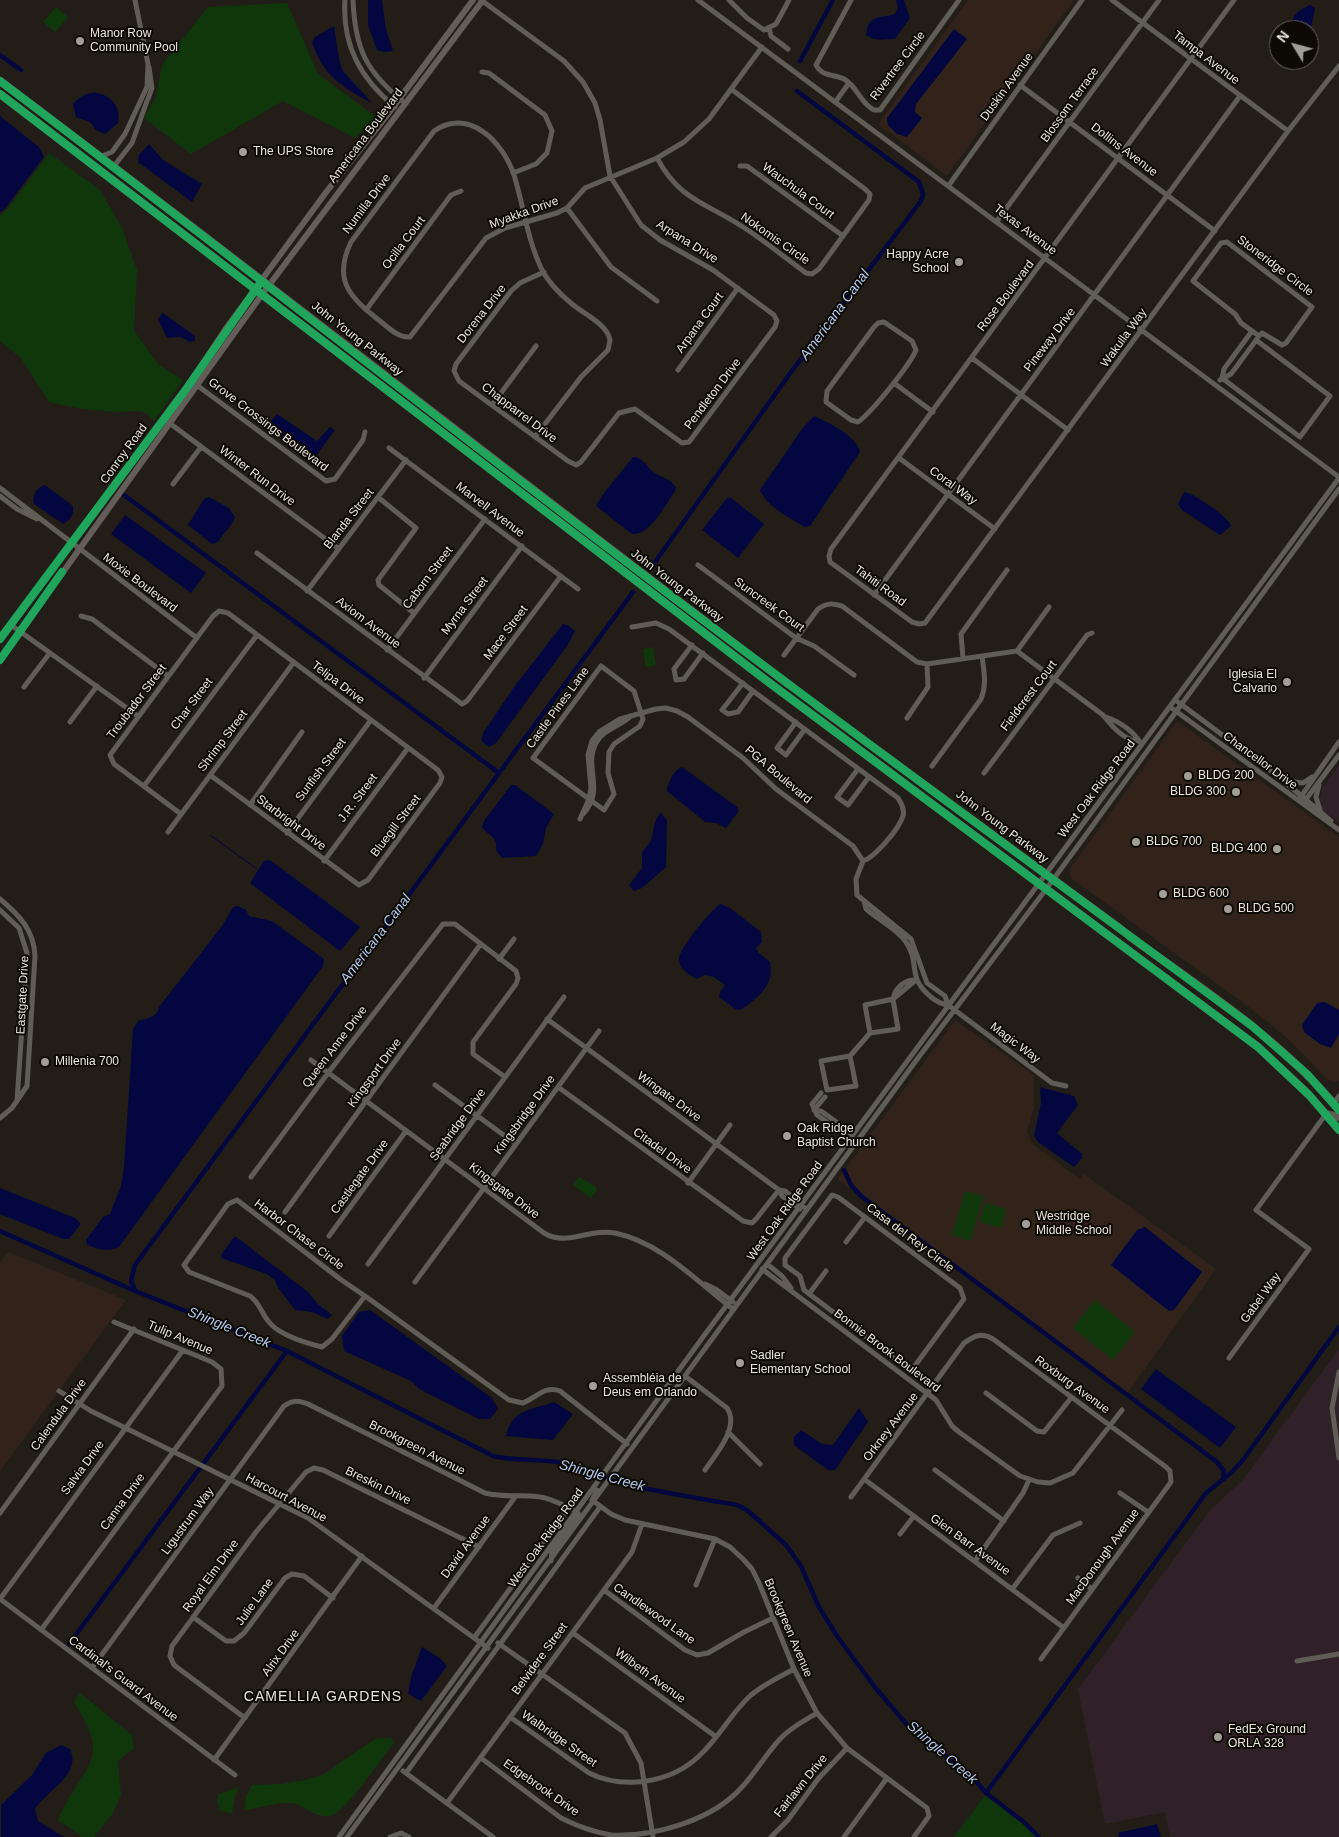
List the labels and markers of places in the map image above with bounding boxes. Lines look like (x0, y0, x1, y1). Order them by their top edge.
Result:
place label: Manor Row Community Pool (90, 27, 178, 55)
marker: Manor Row Community Pool (74, 35, 86, 47)
place label: The UPS Store (253, 145, 334, 159)
marker: The UPS Store (237, 146, 249, 158)
place label: Happy Acre School (886, 248, 949, 276)
marker: Happy Acre School (953, 256, 965, 268)
place label: Iglesia El Calvario (1228, 668, 1277, 696)
marker: Iglesia El Calvario (1281, 676, 1293, 688)
place label: BLDG 200 (1198, 769, 1254, 783)
marker: BLDG 200 (1182, 770, 1194, 782)
place label: BLDG 300 (1170, 785, 1226, 799)
marker: BLDG 300 (1230, 786, 1242, 798)
place label: BLDG 700 (1146, 835, 1202, 849)
marker: BLDG 700 (1130, 836, 1142, 848)
place label: BLDG 400 (1211, 842, 1267, 856)
marker: BLDG 400 (1271, 843, 1283, 855)
place label: BLDG 600 (1173, 887, 1229, 901)
marker: BLDG 600 (1157, 888, 1169, 900)
place label: BLDG 500 (1238, 902, 1294, 916)
marker: BLDG 500 (1222, 903, 1234, 915)
place label: Millenia 700 (55, 1055, 119, 1069)
marker: Millenia 700 (39, 1056, 51, 1068)
place label: Oak Ridge Baptist Church (797, 1122, 876, 1150)
marker: Oak Ridge Baptist Church (781, 1130, 793, 1142)
place label: Westridge Middle School (1036, 1210, 1111, 1238)
marker: Westridge Middle School (1020, 1218, 1032, 1230)
place label: Sadler Elementary School (750, 1349, 851, 1377)
marker: Sadler Elementary School (734, 1357, 746, 1369)
place label: Assembléia de Deus em Orlando (603, 1372, 697, 1400)
marker: Assembléia de Deus em Orlando (587, 1380, 599, 1392)
place label: FedEx Ground ORLA 328 (1228, 1723, 1306, 1751)
marker: FedEx Ground ORLA 328 (1212, 1731, 1224, 1743)

